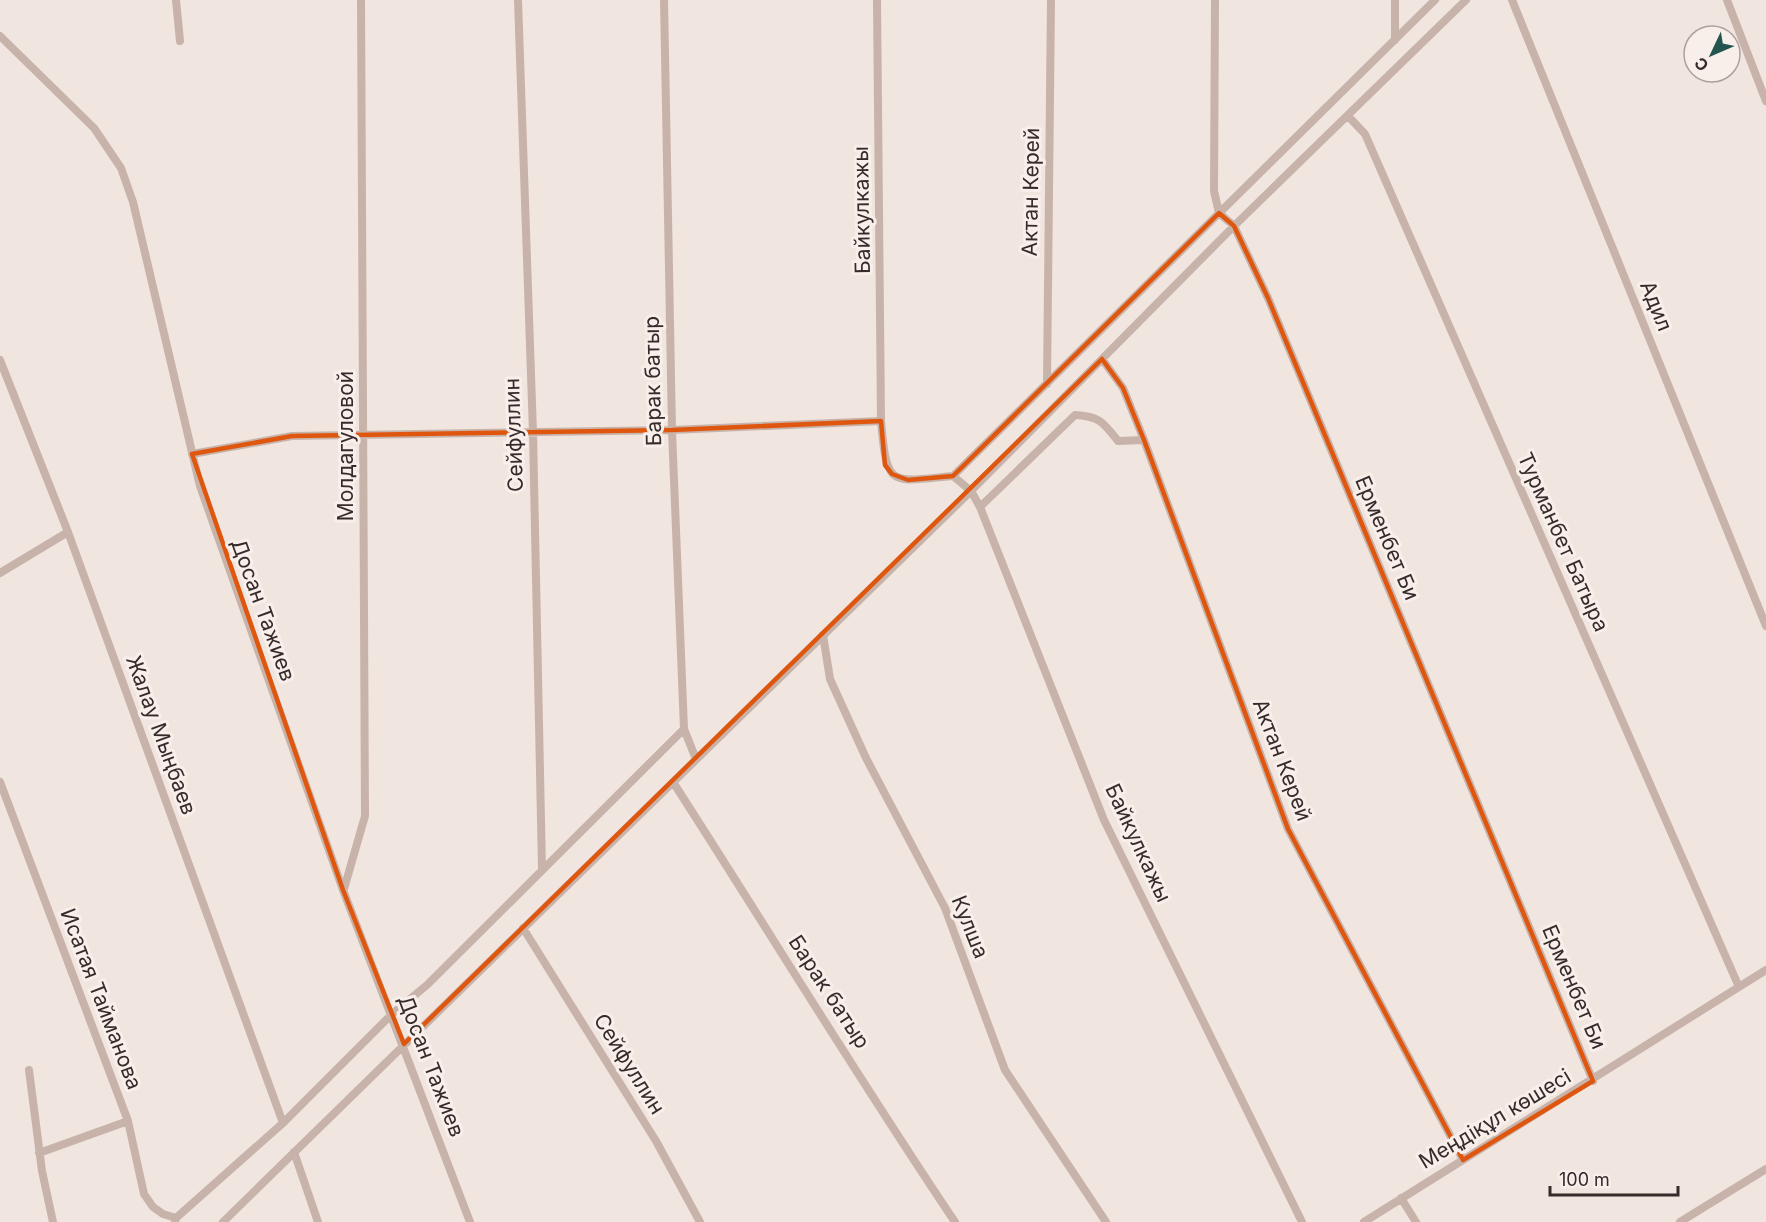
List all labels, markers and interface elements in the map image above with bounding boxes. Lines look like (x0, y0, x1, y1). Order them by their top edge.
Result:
north arrow (1682, 24, 1742, 84)
text: С (1690, 53, 1713, 76)
street label: Актан Керей (1017, 127, 1044, 257)
street label: Байкулкажы (848, 146, 875, 274)
street label: Адил (1635, 277, 1678, 335)
street label: Барак батыр (639, 316, 666, 446)
street label: Молдагуловой (333, 371, 358, 521)
street label: Сейфуллин (499, 378, 528, 492)
street label: Турманбет Батыра (1513, 448, 1614, 635)
street label: Ерменбет Би (1350, 472, 1425, 604)
street label: Досан Тажиев (226, 535, 301, 684)
street label: Жалау Мыңбаев (121, 652, 202, 818)
street label: Актан Керей (1248, 695, 1317, 824)
street label: Байкулкажы (1100, 780, 1177, 906)
street label: Кулша (947, 892, 994, 962)
street label: Исатая Тайманова (55, 905, 148, 1093)
street label: Ерменбет Би (1537, 921, 1612, 1053)
street label: Барак батыр (783, 930, 875, 1053)
street label: Досан Тажиев (393, 992, 470, 1140)
street label: Сейфуллин (589, 1009, 670, 1119)
street label: Меңдіқұл көшесі (1414, 1063, 1575, 1174)
scale bar (1550, 1159, 1678, 1197)
text: 100 m (1559, 1169, 1610, 1190)

